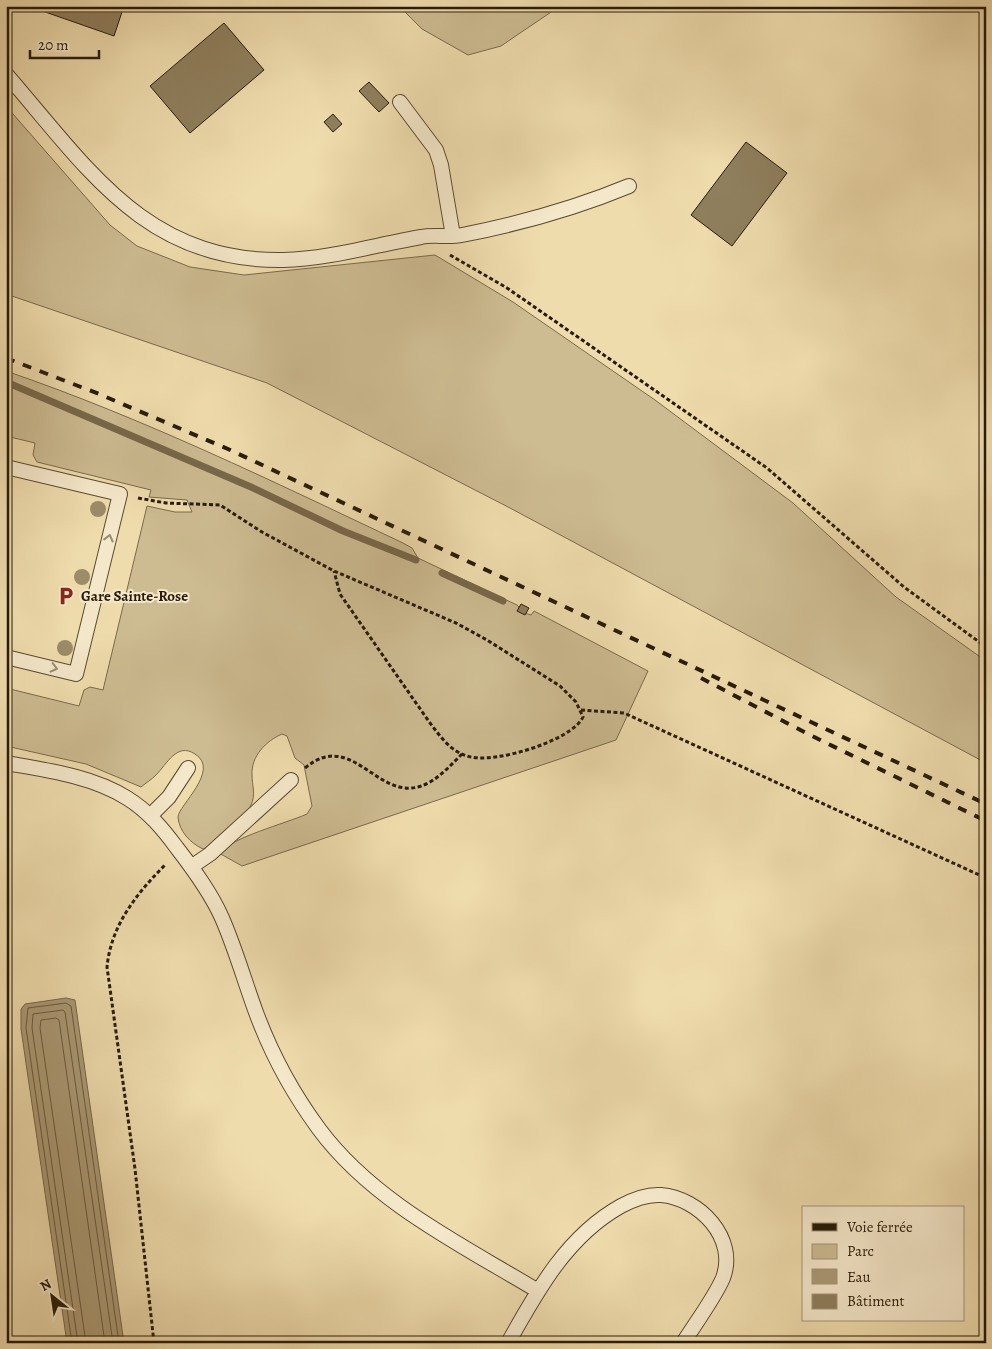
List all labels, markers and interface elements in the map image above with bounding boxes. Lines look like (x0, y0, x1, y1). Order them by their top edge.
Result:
scale bar (30, 28, 99, 60)
text: 20 m (38, 35, 69, 55)
one-way arrow (103, 533, 114, 542)
parking icon: Gare Sainte-Rose (55, 585, 77, 607)
place label: Gare Sainte-Rose (81, 586, 188, 606)
one-way arrow (49, 662, 58, 673)
legend (802, 1206, 964, 1322)
text: Voie ferrée (846, 1217, 913, 1237)
text: Parc (847, 1241, 874, 1261)
text: Eau (847, 1267, 872, 1287)
north arrow (28, 1272, 78, 1322)
text: N (37, 1274, 55, 1296)
text: Bâtiment (847, 1291, 905, 1311)

